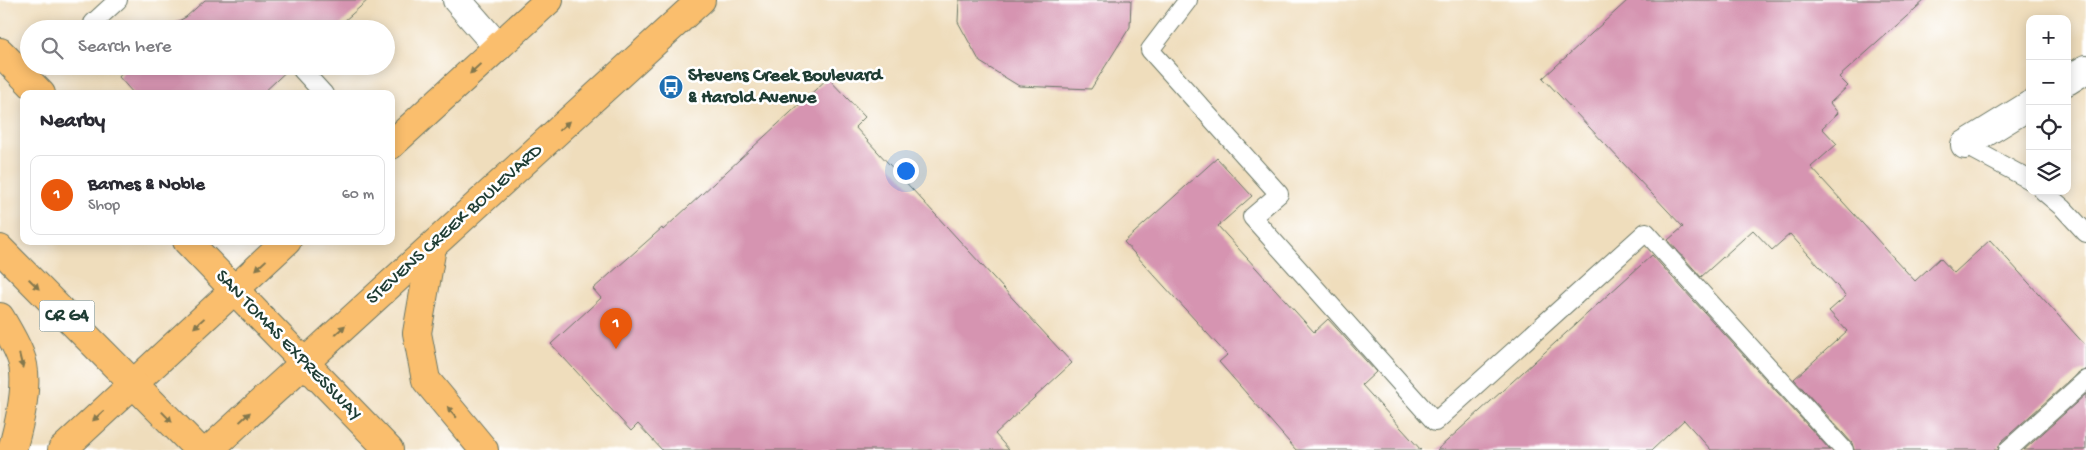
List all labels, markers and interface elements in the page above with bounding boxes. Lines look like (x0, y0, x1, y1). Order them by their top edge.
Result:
map controls (2026, 15, 2071, 195)
button: + (2026, 15, 2071, 60)
search box (20, 20, 395, 75)
icon: search (38, 34, 66, 62)
text: Search here (78, 36, 172, 59)
button: − (2026, 60, 2071, 105)
one-way arrow (469, 63, 481, 75)
place label: Stevens Creek Boulevard & Harold Avenue (688, 65, 884, 110)
bus stop icon: Stevens Creek Boulevard & Harold Avenue (658, 74, 684, 100)
button: locate (2026, 105, 2071, 150)
text: Nearby (40, 110, 105, 135)
one-way arrow (557, 120, 569, 132)
street label: STEVENS CREEK BOULEVARD (362, 139, 549, 311)
button: layers (2026, 150, 2071, 195)
your location (893, 158, 919, 184)
text: Barnes & Noble (88, 174, 205, 197)
text: 1 (54, 186, 60, 205)
text: 60 m (342, 186, 374, 205)
text: Shop (88, 197, 120, 216)
one-way arrow (255, 259, 267, 271)
street label: SAN TOMAS EXPRESSWAY (210, 266, 366, 427)
one-way arrow (28, 277, 40, 289)
road number: CR G4 (40, 300, 94, 332)
pin: 1 (600, 308, 632, 349)
one-way arrow (194, 317, 206, 329)
one-way arrow (334, 324, 346, 336)
one-way arrow (17, 353, 25, 369)
one-way arrow (447, 406, 458, 419)
one-way arrow (161, 410, 173, 422)
one-way arrow (92, 411, 105, 422)
one-way arrow (238, 411, 250, 423)

